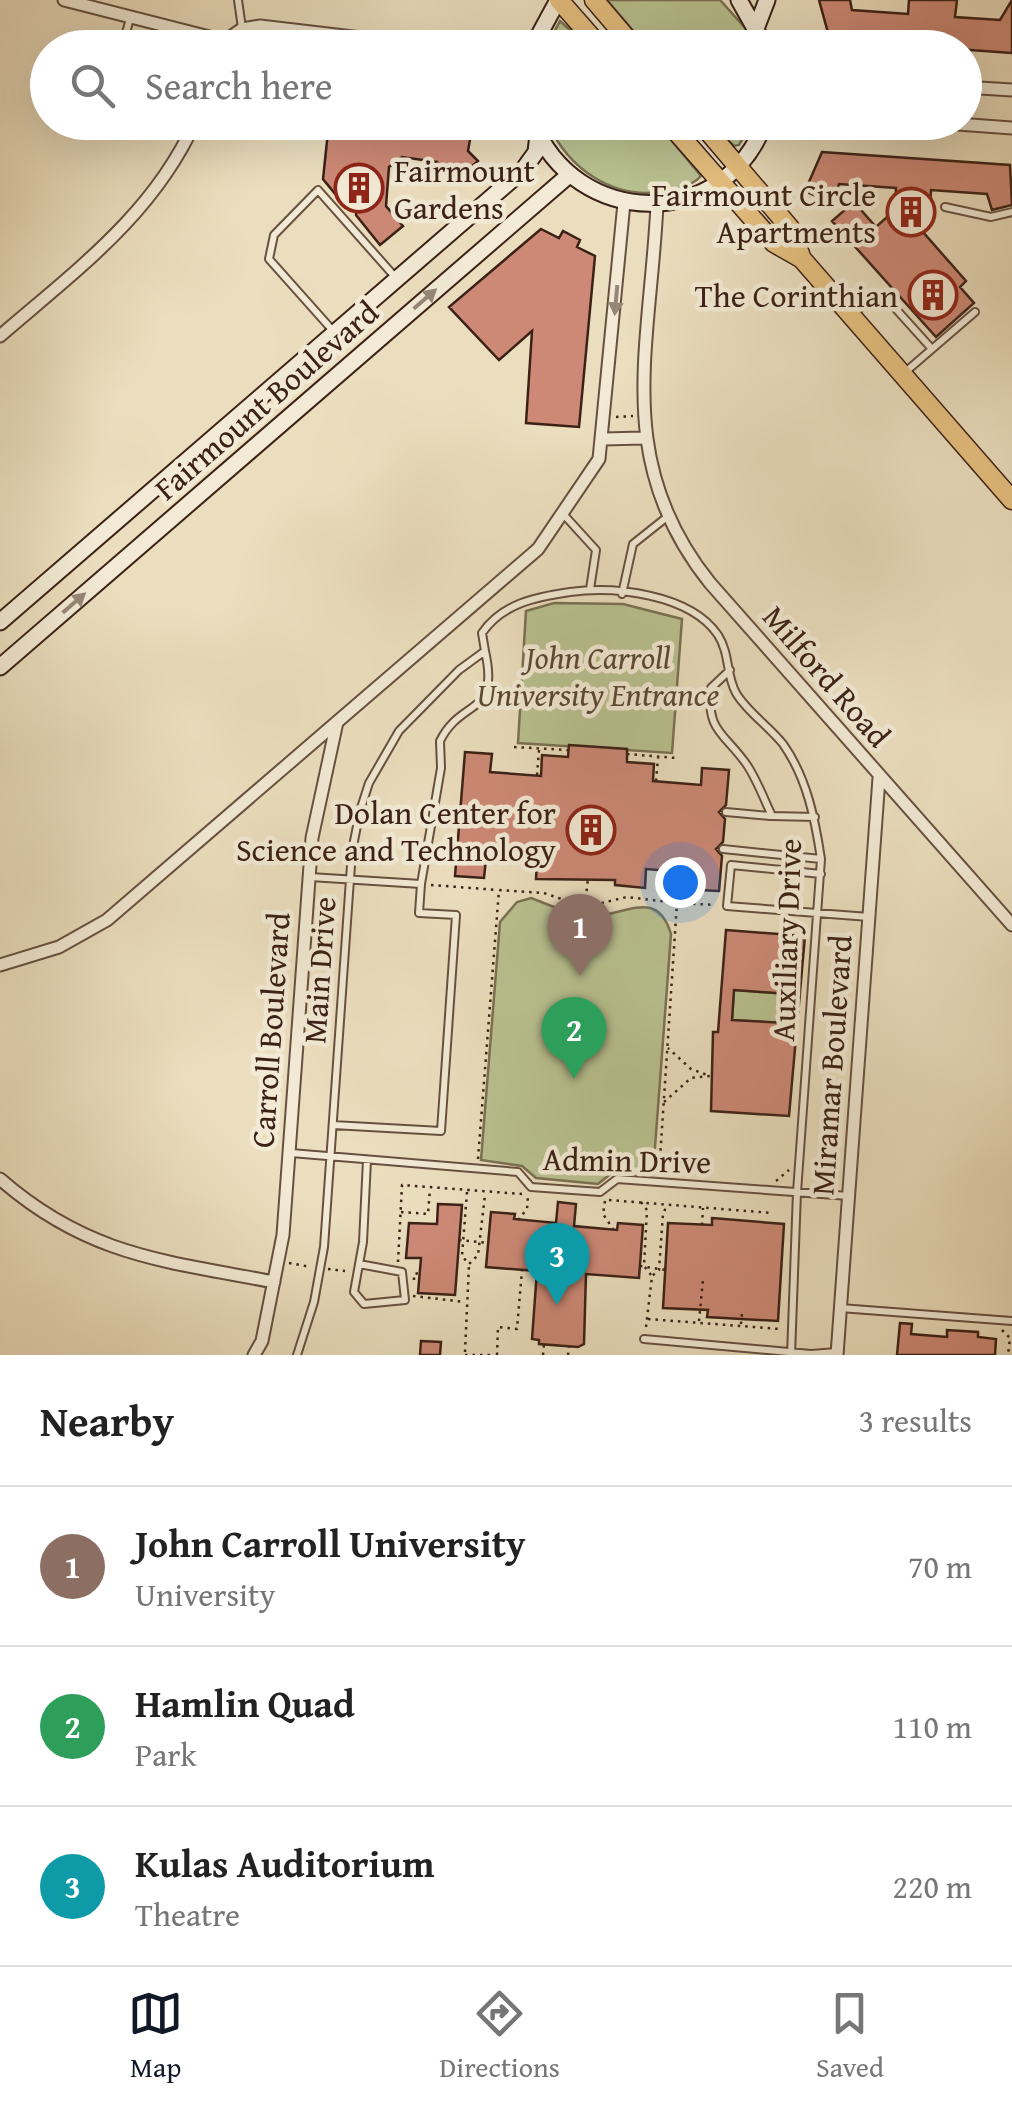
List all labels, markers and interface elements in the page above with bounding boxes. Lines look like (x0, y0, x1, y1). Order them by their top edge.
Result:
search box (30, 30, 982, 140)
text: Search here (145, 57, 333, 113)
icon: search (65, 58, 120, 113)
place label: Fairmount Gardens (394, 147, 535, 231)
building icon: Fairmount Gardens (333, 162, 385, 214)
place label: Fairmount Circle Apartments (651, 171, 876, 255)
building icon: Fairmount Circle Apartments (885, 186, 937, 238)
building icon: The Corinthian (907, 269, 959, 321)
place label: The Corinthian (695, 272, 898, 319)
one-way arrow (608, 285, 624, 317)
one-way arrow (413, 288, 438, 310)
street label: Fairmount Boulevard (143, 289, 389, 511)
one-way arrow (61, 593, 86, 615)
street label: Milford Road (752, 595, 902, 757)
park label: John Carroll University Entrance (477, 634, 720, 718)
place label: Dolan Center for Science and Technology (236, 789, 556, 873)
building icon: Dolan Center for Science and Technology (565, 804, 617, 856)
street label: Auxiliary Drive (759, 838, 813, 1042)
your location (655, 857, 706, 908)
pin: 1 (548, 894, 612, 976)
street label: Main Drive (290, 895, 348, 1045)
street label: Carroll Boulevard (238, 911, 302, 1149)
street label: Miramar Boulevard (798, 933, 864, 1197)
pin: 2 (542, 996, 606, 1079)
street label: Admin Drive (542, 1135, 712, 1185)
pin: 3 (524, 1222, 590, 1305)
text: Nearby (40, 1390, 174, 1451)
text: 3 results (859, 1397, 972, 1444)
text: John Carroll University (135, 1515, 526, 1571)
text: 1 (64, 1543, 81, 1590)
text: 70 m (908, 1543, 972, 1590)
text: University (135, 1571, 275, 1618)
text: Hamlin Quad (135, 1675, 355, 1731)
text: 2 (64, 1703, 81, 1750)
text: 110 m (893, 1703, 972, 1750)
text: Park (135, 1731, 197, 1778)
text: Kulas Auditorium (135, 1835, 435, 1891)
text: 3 (64, 1863, 81, 1910)
text: 220 m (893, 1863, 972, 1910)
text: Theatre (135, 1891, 240, 1938)
tab: Map (128, 1986, 183, 2087)
tab: Directions (439, 1986, 560, 2087)
tab: Saved (816, 1986, 884, 2087)

